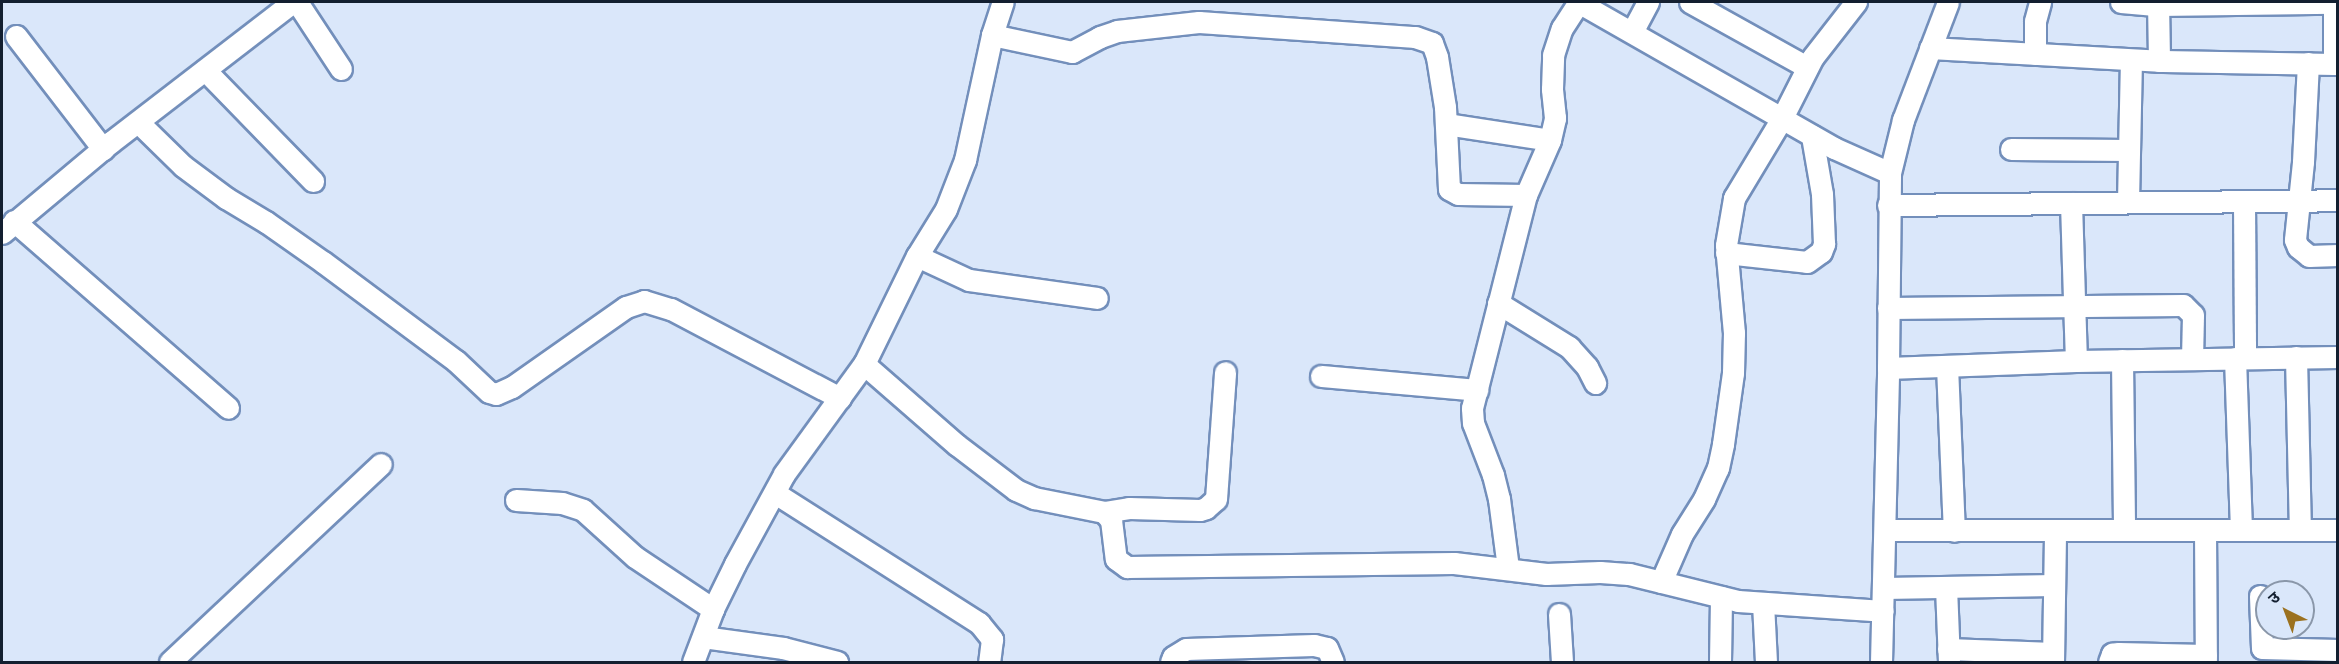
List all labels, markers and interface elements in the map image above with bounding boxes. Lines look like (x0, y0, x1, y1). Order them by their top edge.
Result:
north arrow (2255, 580, 2315, 640)
text: उ (2264, 588, 2284, 608)

